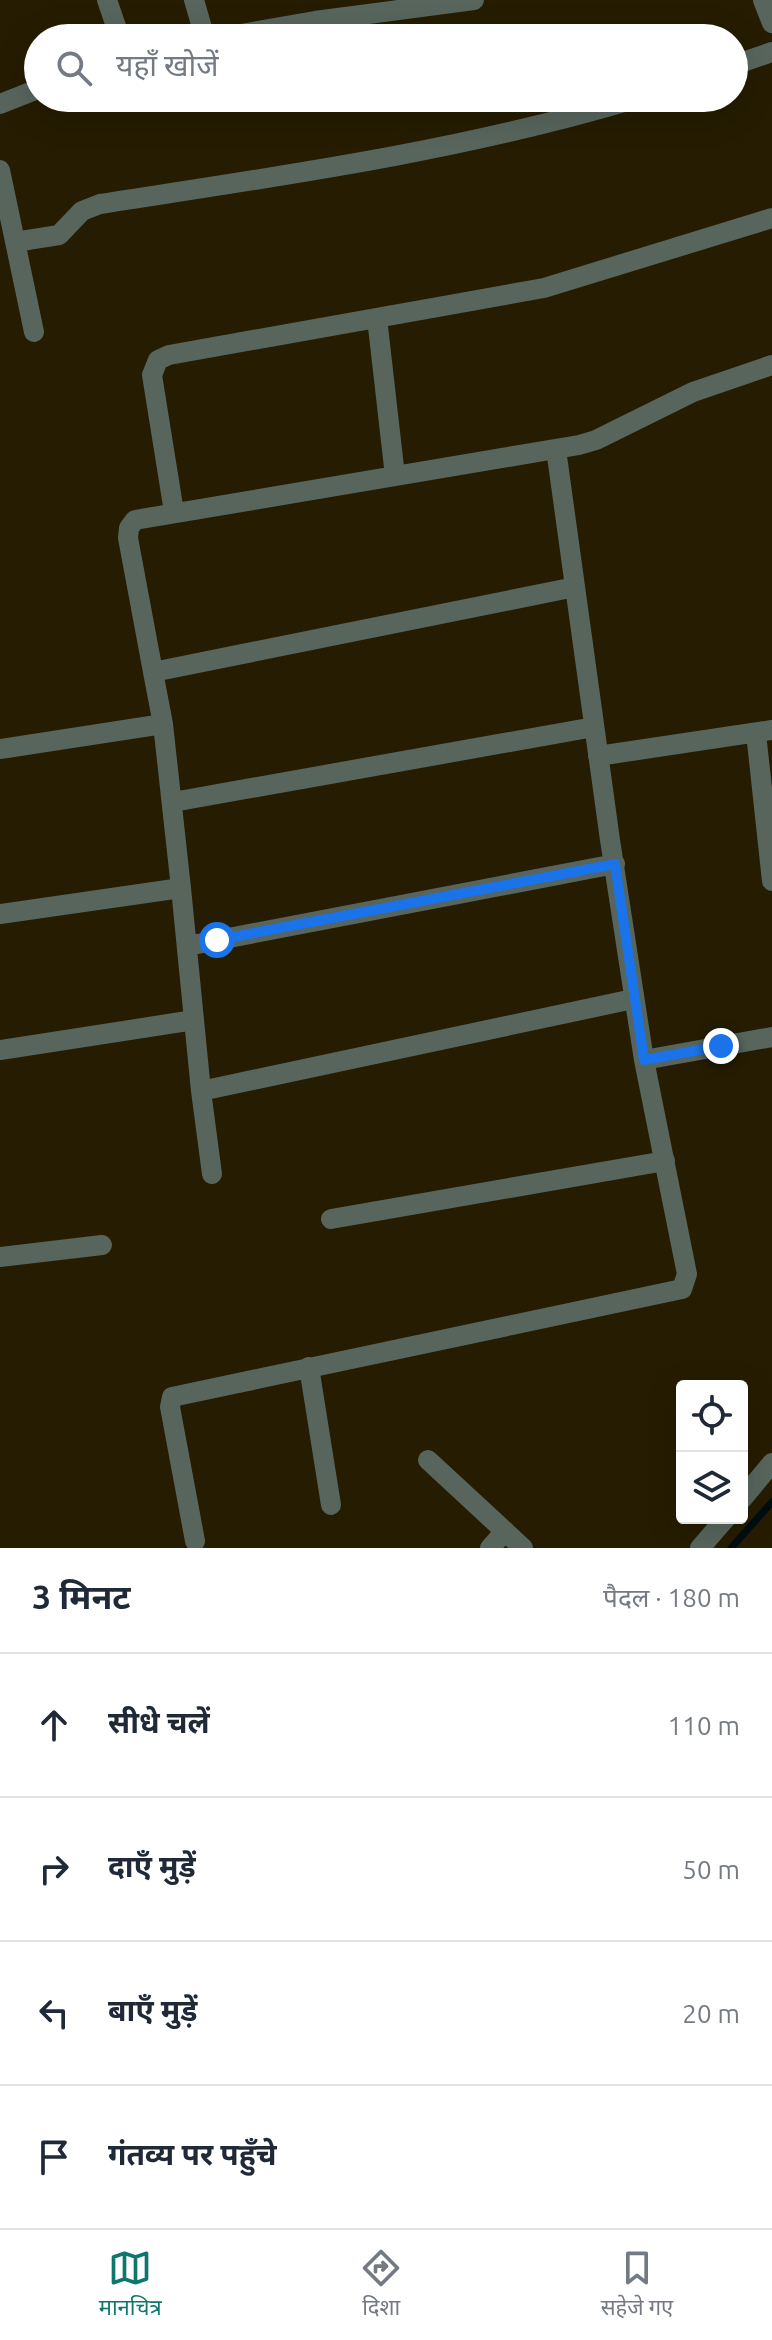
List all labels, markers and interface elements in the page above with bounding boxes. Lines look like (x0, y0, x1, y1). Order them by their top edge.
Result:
search box (24, 24, 748, 112)
icon: search (52, 46, 96, 90)
text: यहाँ खोजें (116, 48, 219, 82)
route start (199, 922, 235, 958)
route end (703, 1028, 739, 1064)
map controls (676, 1380, 748, 1524)
button: locate (676, 1380, 748, 1452)
button: layers (676, 1452, 748, 1524)
text: 3 मिनट (32, 1577, 131, 1615)
text: पैदल · 180 m (603, 1583, 740, 1612)
icon: ahead (32, 1703, 76, 1747)
text: सीधे चलें (108, 1705, 210, 1739)
text: 110 m (668, 1711, 740, 1740)
icon: right (32, 1847, 76, 1891)
text: दाएँ मुड़ें (108, 1849, 196, 1883)
text: 50 m (682, 1855, 740, 1884)
icon: left (32, 1991, 76, 2035)
text: बाएँ मुड़ें (108, 1993, 197, 2027)
text: 20 m (682, 1999, 740, 2028)
icon: arrive (32, 2135, 76, 2179)
text: गंतव्य पर पहुँचे (108, 2137, 276, 2171)
tab: मानचित्र (99, 2246, 162, 2324)
tab: दिशा (359, 2246, 403, 2324)
tab: सहेजे गए (601, 2246, 673, 2324)

